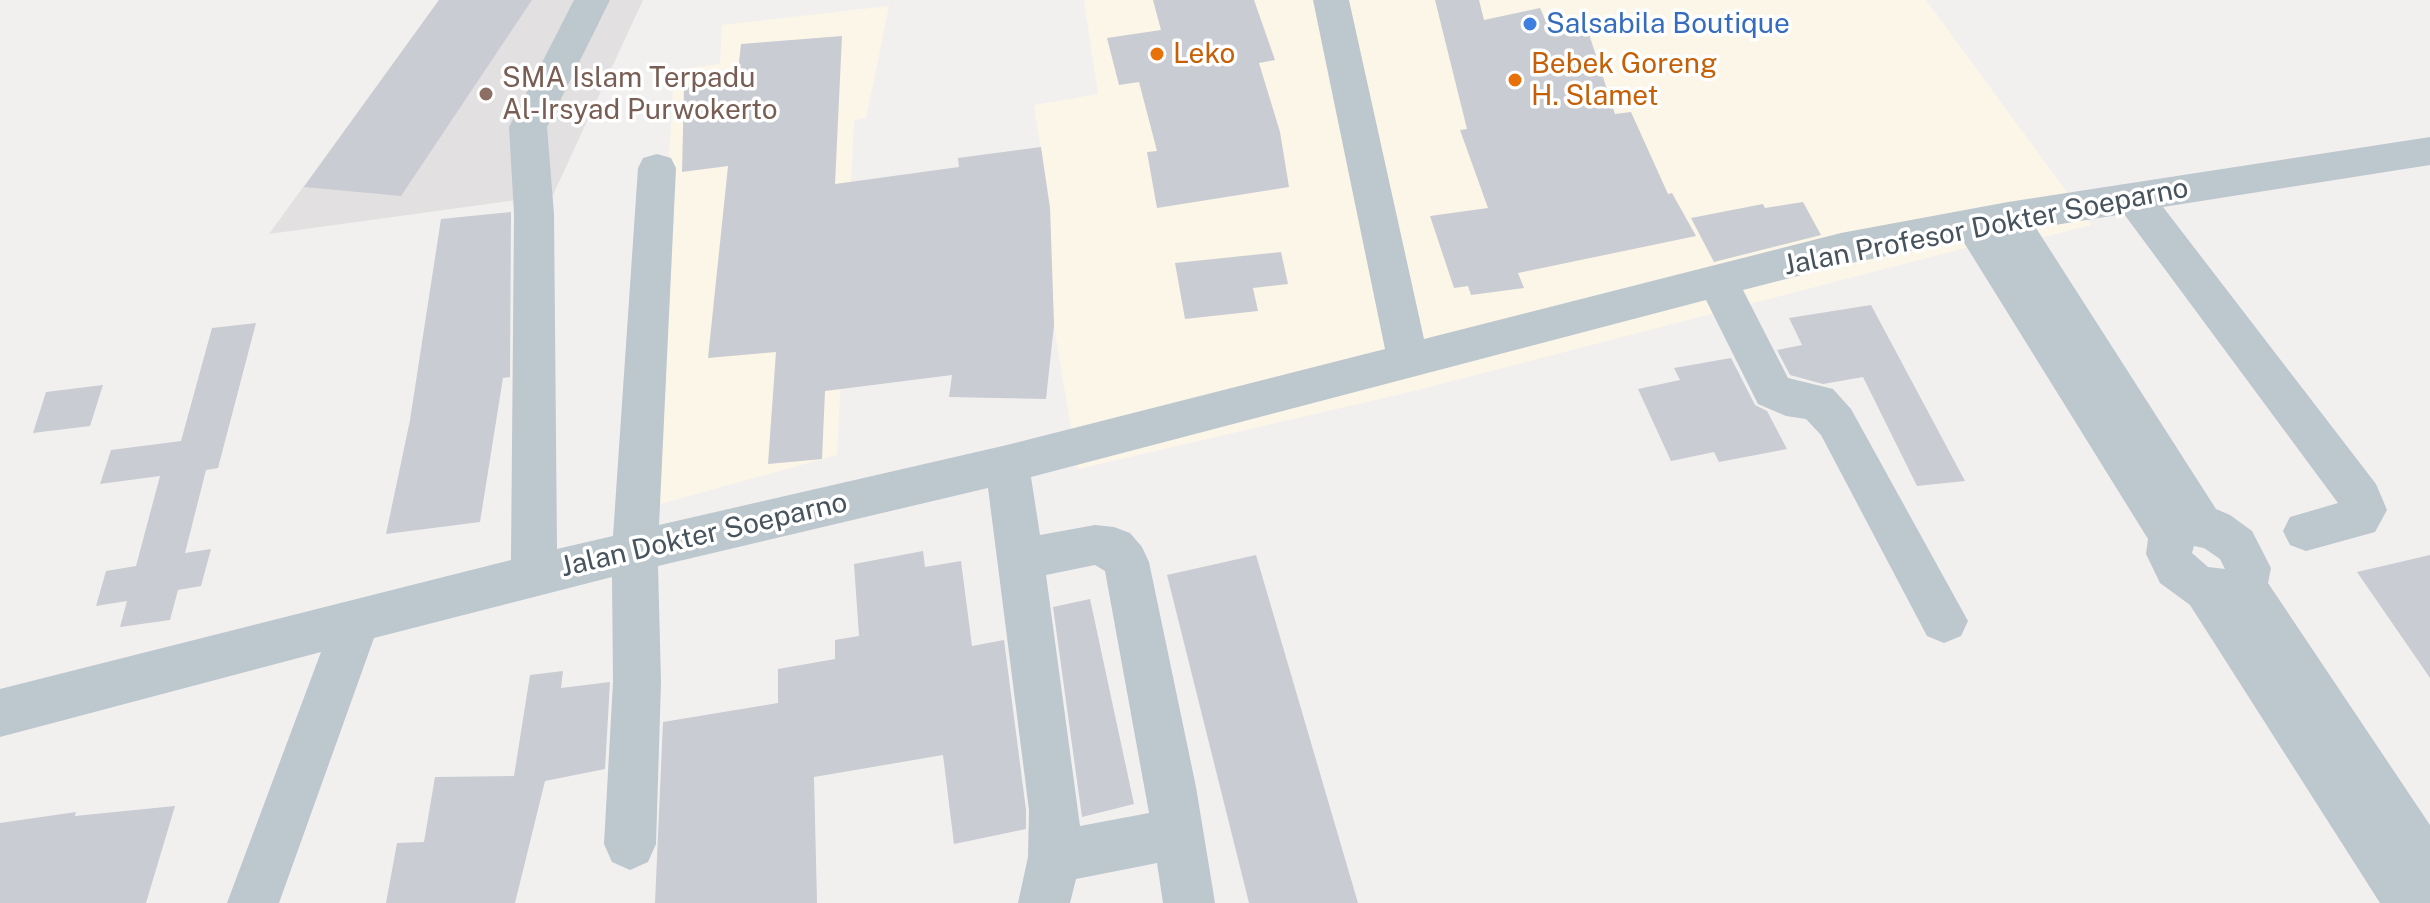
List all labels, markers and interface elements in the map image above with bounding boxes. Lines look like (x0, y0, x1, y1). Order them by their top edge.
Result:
place label: Salsabila Boutique (1546, 7, 1790, 41)
marker: Salsabila Boutique (1521, 15, 1539, 33)
place label: Leko (1173, 37, 1235, 71)
marker: Leko (1148, 45, 1166, 63)
place label: Bebek Goreng H. Slamet (1531, 47, 1717, 113)
place label: SMA Islam Terpadu Al-Irsyad Purwokerto (502, 61, 778, 127)
marker: Bebek Goreng H. Slamet (1506, 71, 1524, 89)
marker: SMA Islam Terpadu Al-Irsyad Purwokerto (477, 85, 495, 103)
street label: Jalan Profesor Dokter Soeparno (1781, 171, 2191, 283)
street label: Jalan Dokter Soeparno (557, 486, 851, 584)

